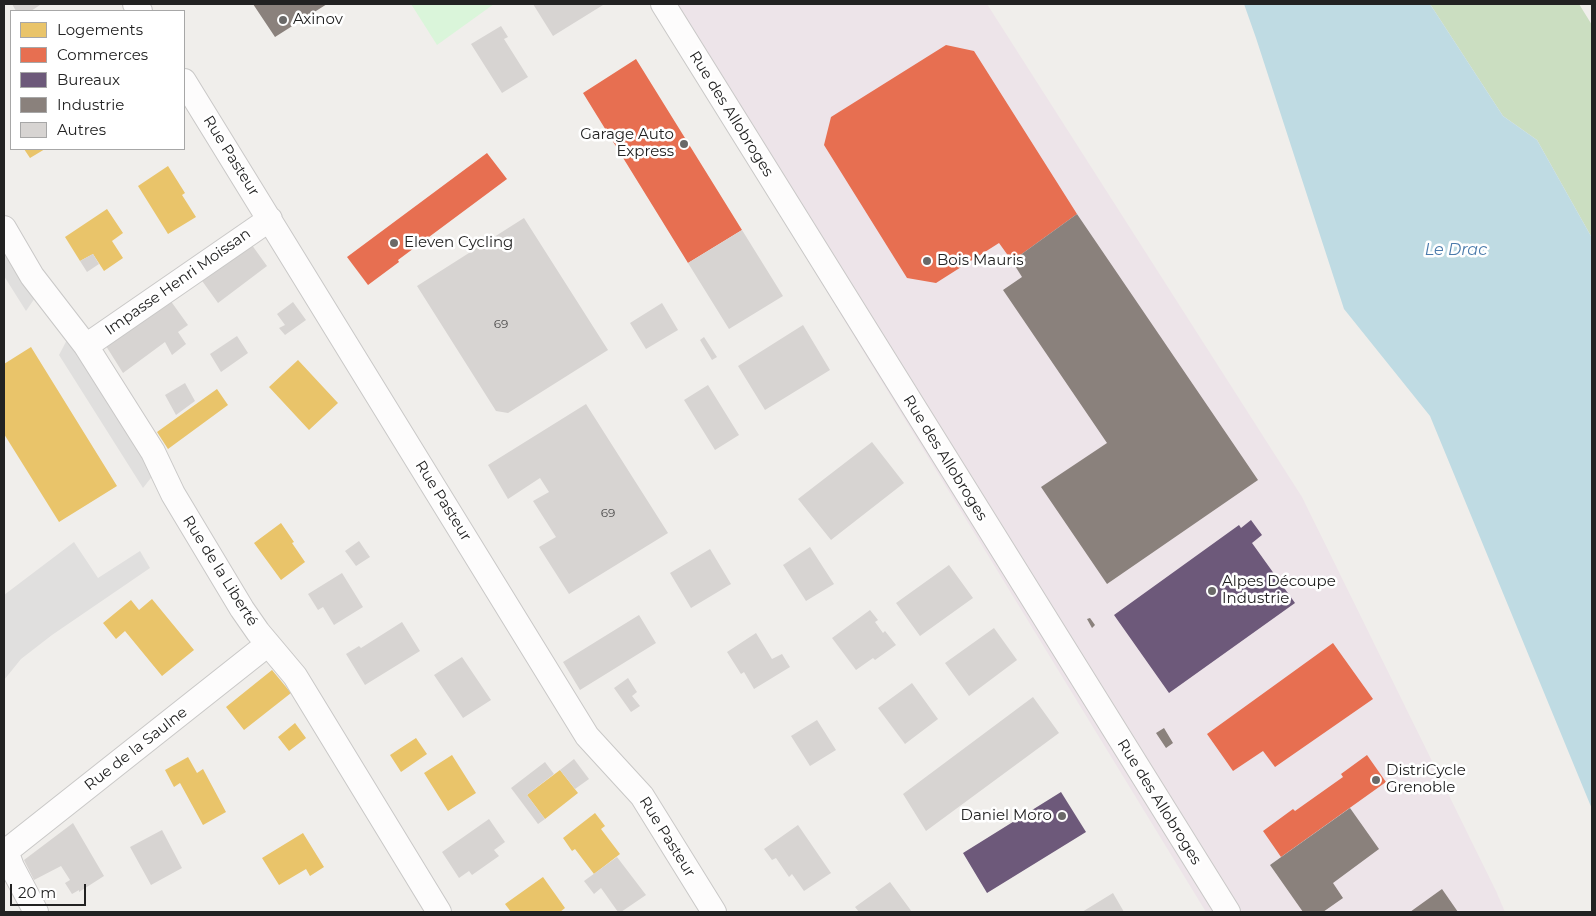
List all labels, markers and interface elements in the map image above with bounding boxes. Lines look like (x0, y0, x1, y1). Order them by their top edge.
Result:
legend (10, 10, 185, 150)
place label: Axinov (293, 11, 343, 29)
marker: Axinov (277, 14, 289, 26)
text: Logements (57, 20, 143, 39)
text: Commerces (57, 45, 148, 64)
street label: Rue des Allobroges (685, 48, 777, 180)
text: Bureaux (57, 70, 120, 89)
text: Industrie (57, 95, 124, 114)
street label: Rue Pasteur (199, 112, 263, 200)
text: Autres (57, 120, 106, 139)
place label: Garage Auto Express (580, 126, 674, 161)
marker: Garage Auto Express (678, 138, 690, 150)
street label: Impasse Henri Moissan (102, 225, 254, 339)
place label: Eleven Cycling (404, 234, 513, 252)
marker: Eleven Cycling (388, 237, 400, 249)
water label: Le Drac (1425, 240, 1487, 260)
place label: Bois Mauris (937, 252, 1024, 270)
marker: Bois Mauris (921, 255, 933, 267)
house number: 69 (494, 317, 508, 331)
street label: Rue des Allobroges (899, 392, 991, 524)
street label: Rue Pasteur (411, 457, 475, 545)
house number: 69 (601, 506, 615, 520)
street label: Rue de la Liberté (179, 512, 261, 630)
place label: Alpes Découpe Industrie (1222, 573, 1336, 608)
marker: Alpes Découpe Industrie (1206, 585, 1218, 597)
street label: Rue de la Saulne (81, 703, 191, 795)
street label: Rue des Allobroges (1113, 736, 1205, 868)
place label: DistriCycle Grenoble (1386, 762, 1466, 797)
marker: DistriCycle Grenoble (1370, 774, 1382, 786)
street label: Rue Pasteur (635, 793, 699, 881)
place label: Daniel Moro (961, 807, 1052, 825)
marker: Daniel Moro (1056, 810, 1068, 822)
scale bar (12, 874, 89, 906)
text: 20 m (18, 883, 56, 902)

